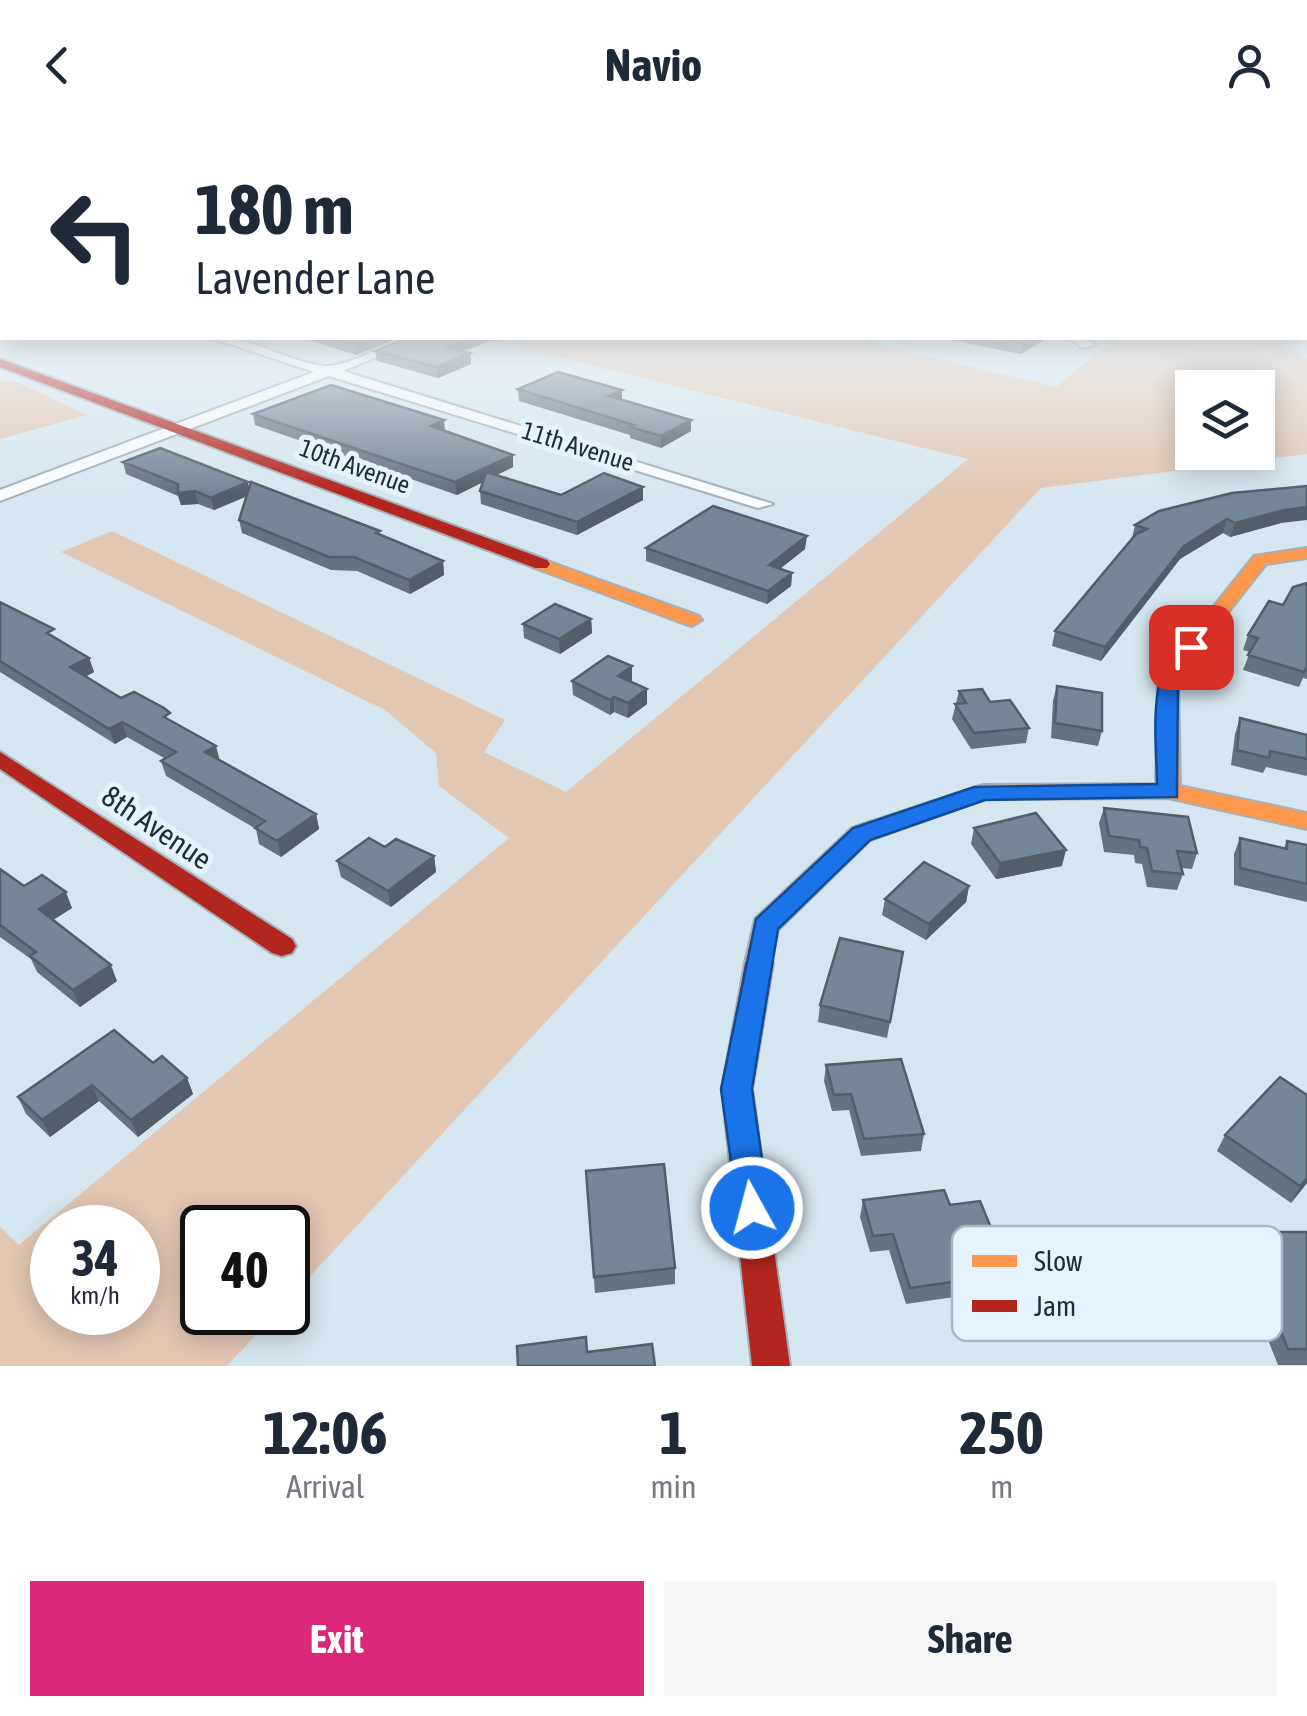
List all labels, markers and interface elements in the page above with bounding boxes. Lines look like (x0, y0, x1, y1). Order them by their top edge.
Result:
icon: back (30, 38, 85, 93)
icon: person (1222, 38, 1277, 93)
text: Navio (605, 39, 702, 91)
text: 180 m (195, 169, 354, 249)
icon: left (30, 170, 160, 300)
text: Lavender Lane (195, 252, 435, 304)
map controls (1175, 370, 1275, 470)
button: layers (1175, 370, 1275, 470)
street label: 11th Avenue (519, 416, 637, 476)
street label: 10th Avenue (296, 433, 414, 499)
pin (1149, 605, 1234, 690)
icon: arrive (1164, 620, 1219, 675)
street label: 8th Avenue (96, 778, 218, 876)
position arrow (700, 1156, 804, 1260)
speed limit sign: 40 (180, 1205, 310, 1335)
legend (952, 1226, 1282, 1341)
text: 34 (71, 1229, 118, 1287)
text: Slow (1034, 1245, 1083, 1277)
text: km/h (70, 1281, 120, 1309)
text: Jam (1034, 1290, 1076, 1322)
text: 12:06 (263, 1398, 388, 1467)
text: 1 (659, 1398, 688, 1467)
text: 250 (959, 1398, 1044, 1467)
text: Arrival (286, 1468, 364, 1505)
text: min (651, 1468, 696, 1505)
text: m (990, 1468, 1013, 1505)
button: Exit (30, 1581, 644, 1696)
button: Share (664, 1581, 1277, 1696)

